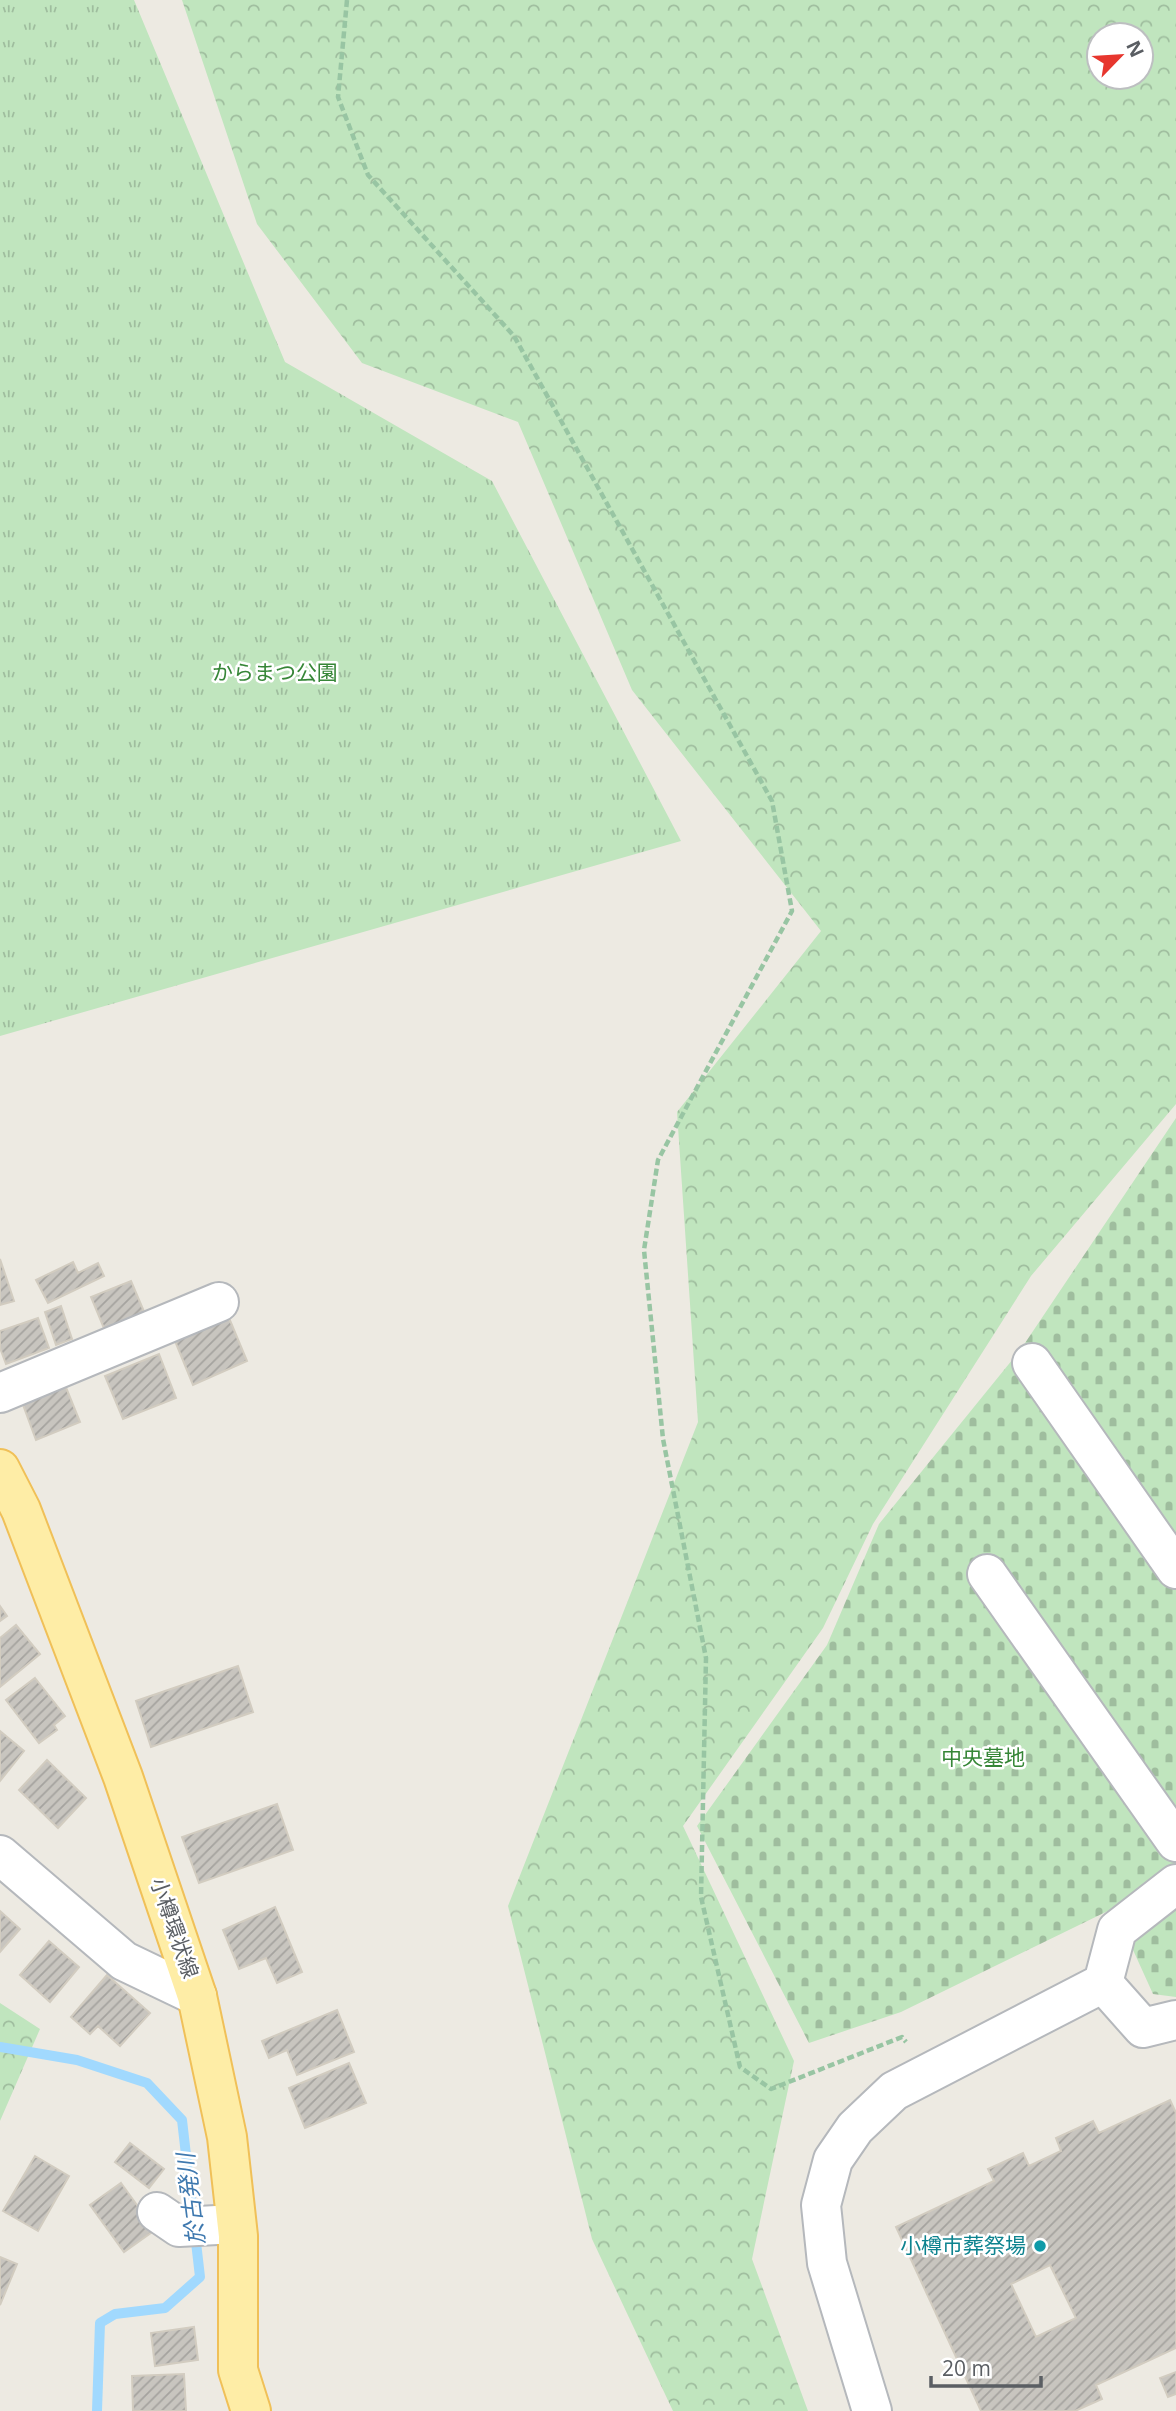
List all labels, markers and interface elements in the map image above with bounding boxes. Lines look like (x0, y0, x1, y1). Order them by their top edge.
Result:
north arrow (1085, 21, 1155, 91)
text: N (1120, 36, 1150, 61)
park label: からまつ公園 (212, 658, 338, 686)
park label: 中央墓地 (941, 1743, 1025, 1771)
street label: 小樽環状線 (145, 1873, 205, 1982)
water label: 於古発川 (168, 2149, 211, 2247)
place label: 小樽市葬祭場 (900, 2231, 1026, 2259)
marker: 小樽市葬祭場 (1032, 2238, 1048, 2254)
scale bar (931, 2344, 1041, 2388)
text: 20 m (942, 2354, 991, 2382)

